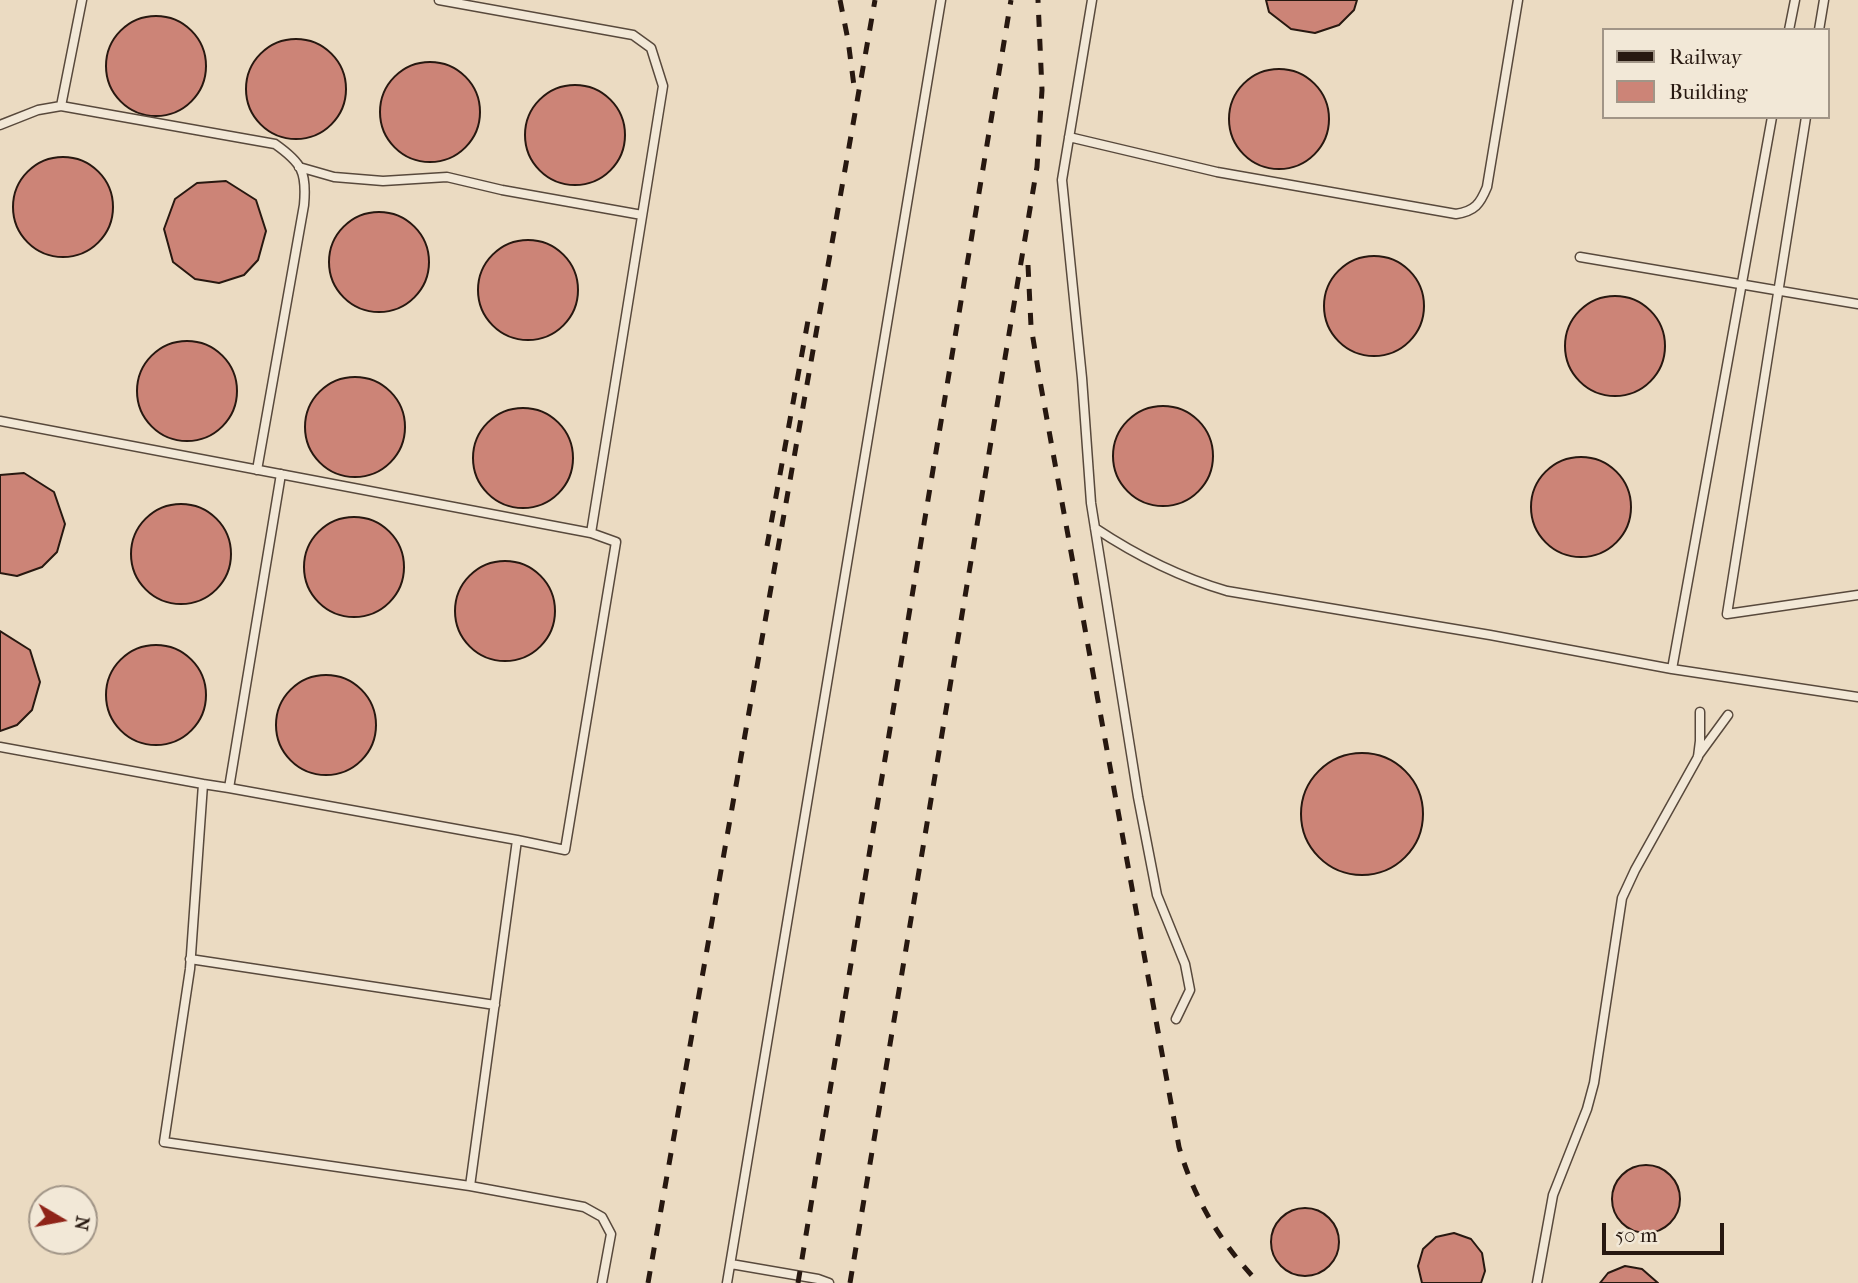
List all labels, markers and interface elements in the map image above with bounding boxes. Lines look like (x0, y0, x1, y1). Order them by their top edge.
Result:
legend (1602, 28, 1830, 119)
text: Railway (1669, 45, 1742, 69)
text: Building (1669, 80, 1747, 104)
north arrow (28, 1185, 98, 1255)
scale bar (1606, 1210, 1728, 1254)
text: N (70, 1214, 94, 1232)
text: 50 m (1615, 1223, 1658, 1247)

